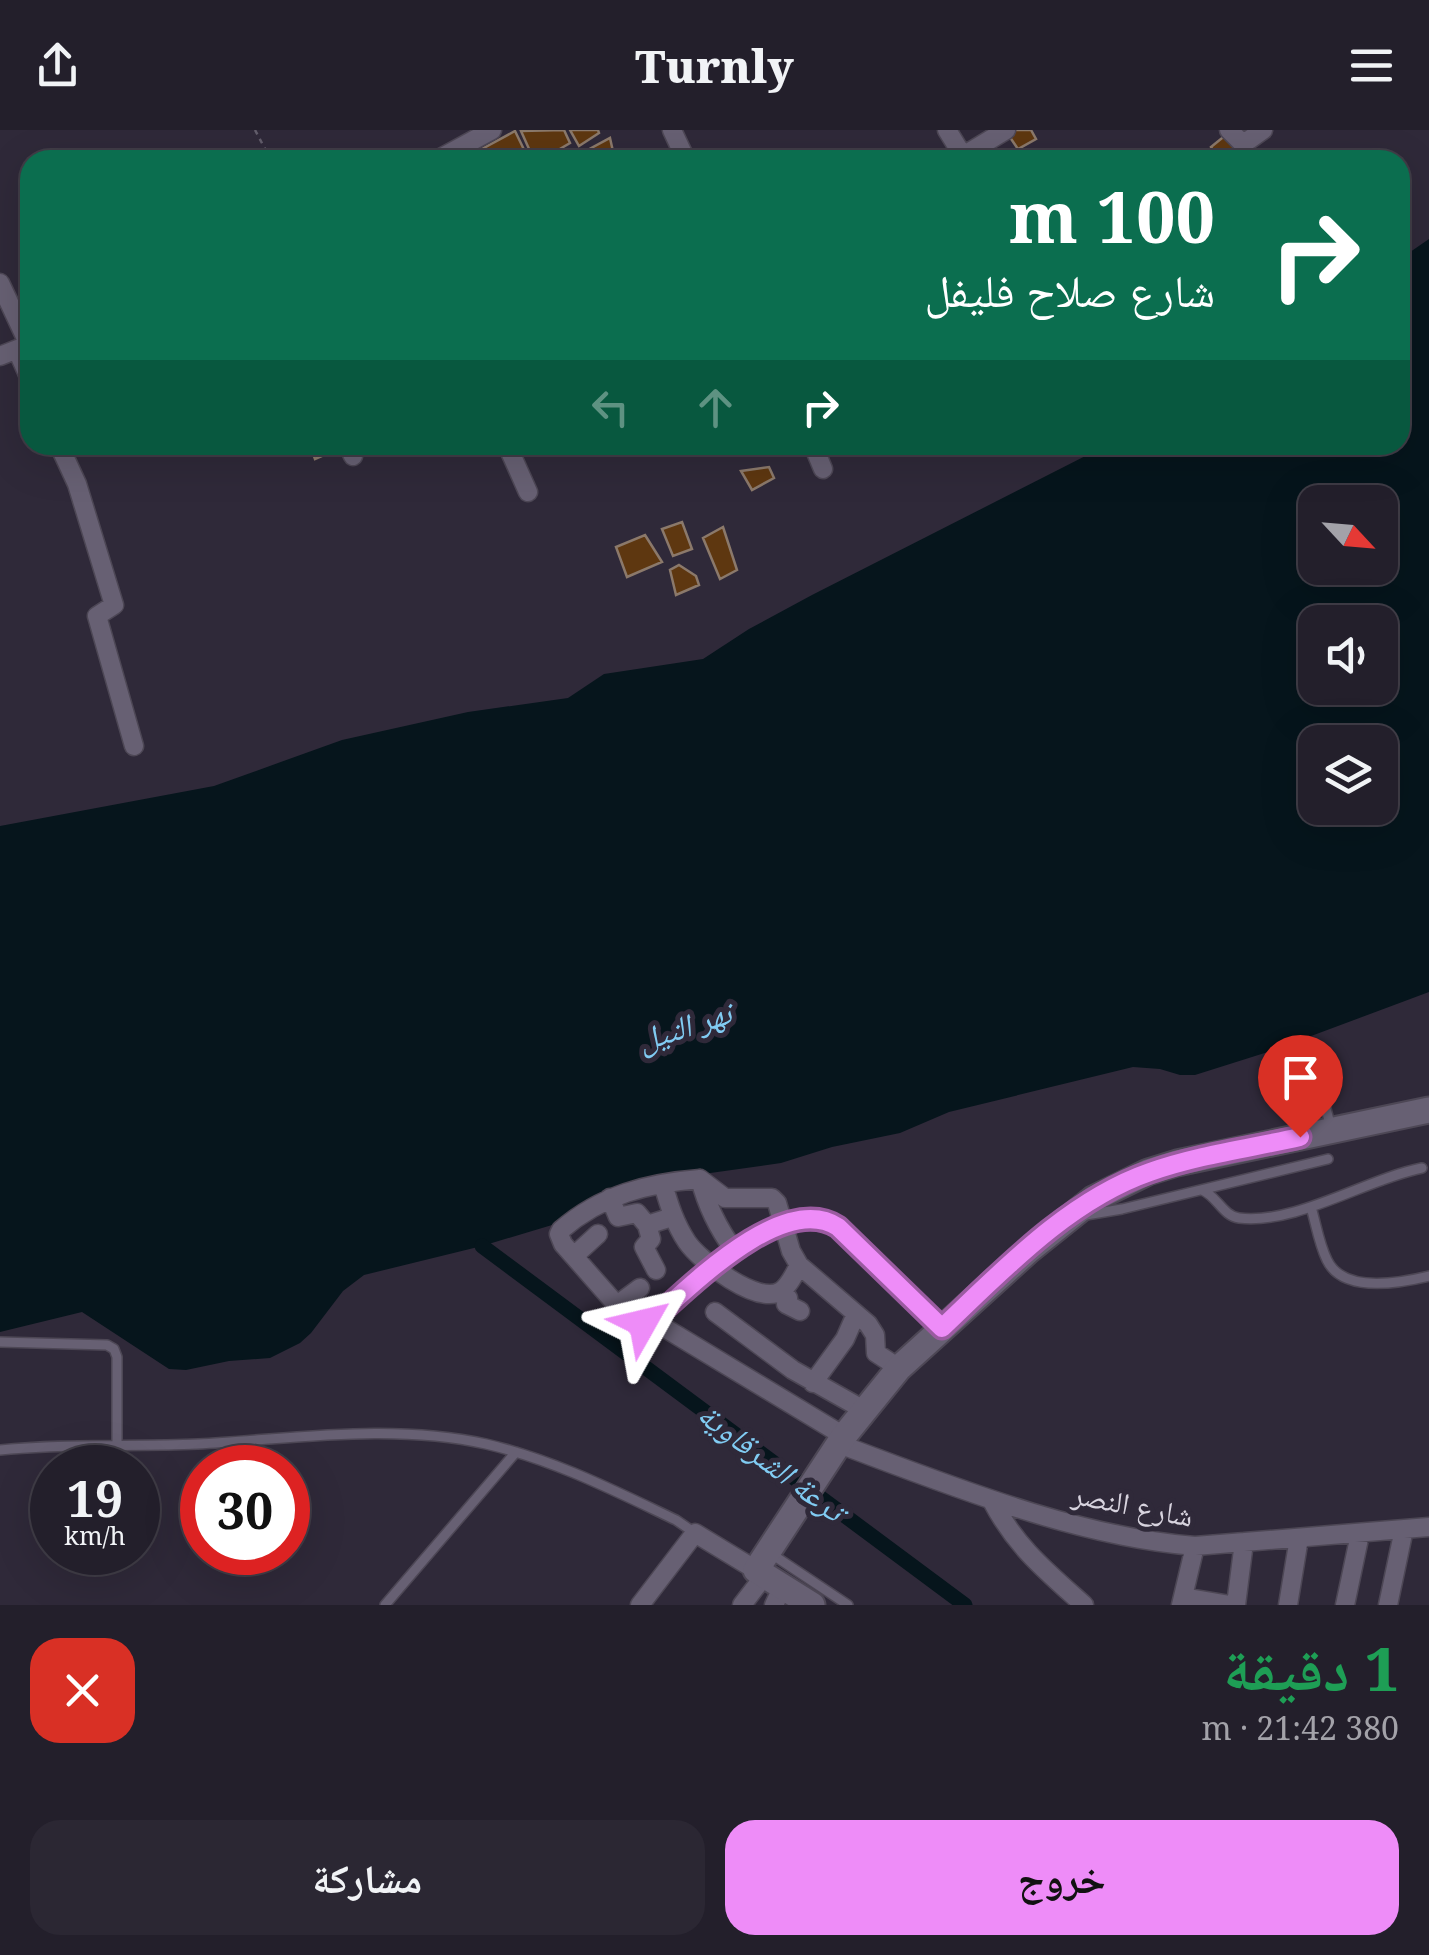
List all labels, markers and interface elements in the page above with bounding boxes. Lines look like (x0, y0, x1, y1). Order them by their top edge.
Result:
text: Turnly (635, 35, 794, 96)
icon: share (30, 38, 85, 93)
icon: menu (1344, 38, 1399, 93)
text: 100 m (1009, 168, 1215, 264)
icon: right (1250, 190, 1380, 320)
text: شارع صلاح فليفل (924, 259, 1215, 320)
icon: left (583, 380, 638, 435)
icon: ahead (688, 380, 743, 435)
icon: right (793, 380, 848, 435)
north arrow (1298, 485, 1398, 585)
map controls (1298, 485, 1398, 825)
button: sound (1298, 605, 1398, 705)
button: layers (1298, 725, 1398, 825)
water label: نهر النيل (632, 988, 741, 1060)
pin (1258, 1035, 1343, 1138)
icon: arrive (1273, 1050, 1328, 1105)
position arrow (591, 1271, 695, 1375)
water label: ترعة الشرقاوية (690, 1392, 859, 1534)
speed limit sign: 30 (180, 1445, 310, 1575)
text: 19 (67, 1464, 123, 1532)
street label: شارع النصر (1068, 1472, 1197, 1536)
text: km/h (64, 1518, 126, 1552)
text: 1 دقيقة (1223, 1627, 1399, 1709)
button: close (30, 1638, 135, 1743)
text: 380 m · 21:42 (1201, 1706, 1399, 1749)
button: مشاركة (30, 1820, 705, 1935)
button: خروج (725, 1820, 1399, 1935)

